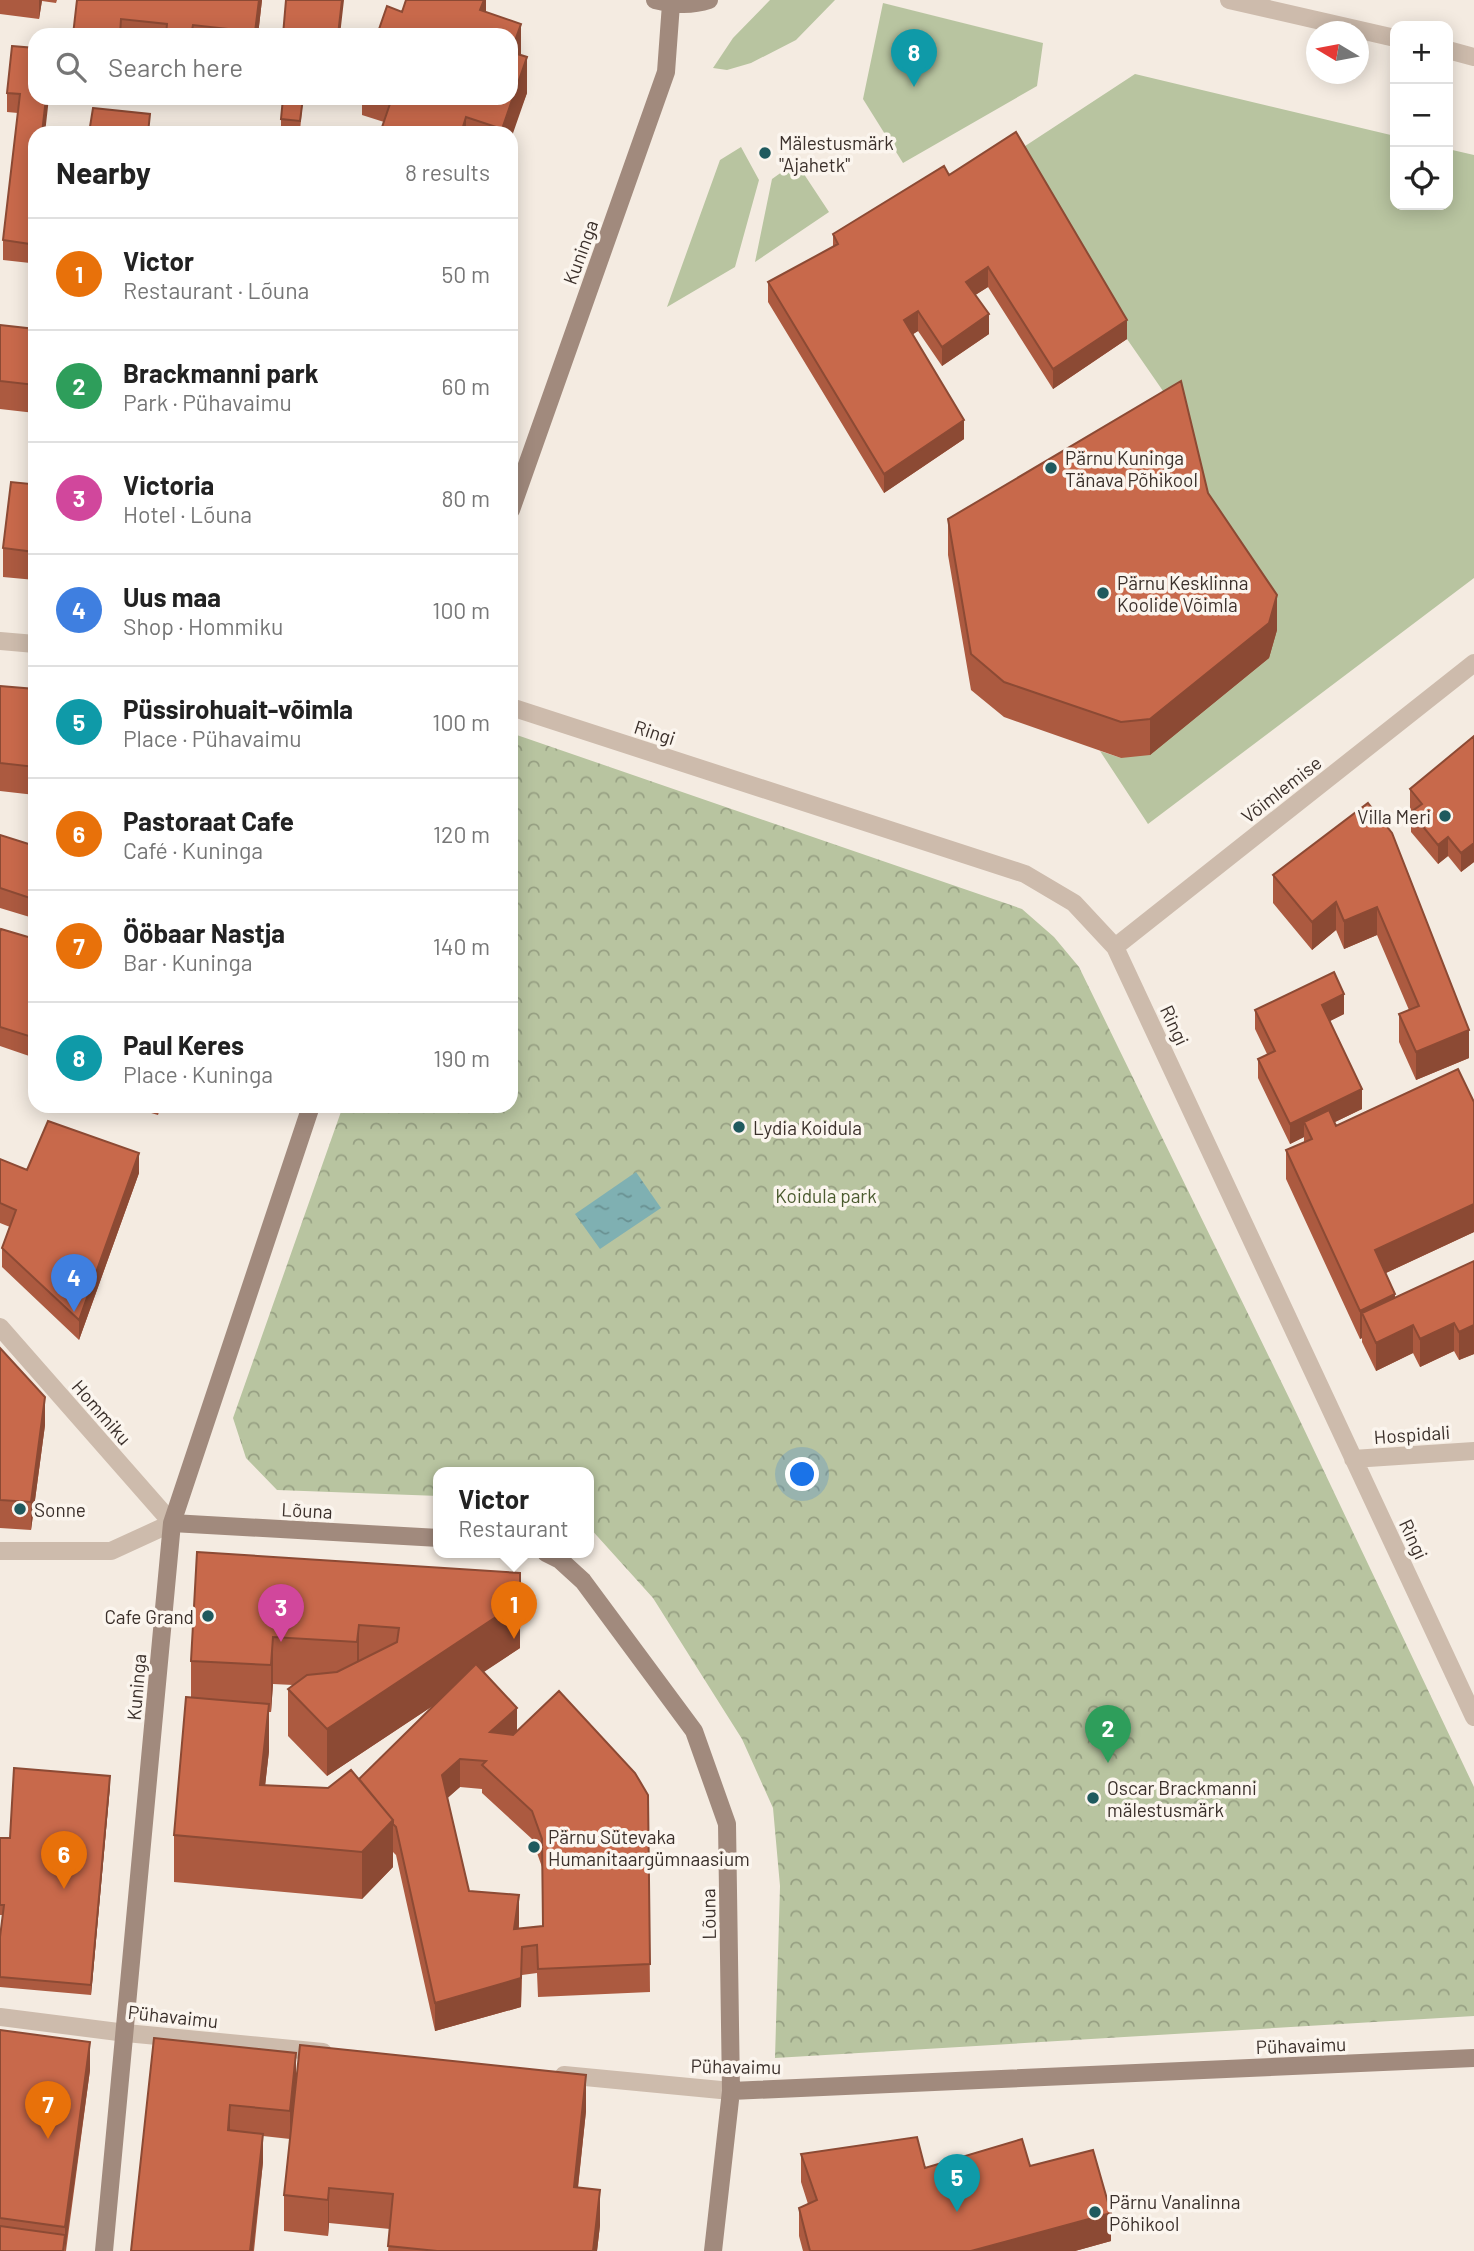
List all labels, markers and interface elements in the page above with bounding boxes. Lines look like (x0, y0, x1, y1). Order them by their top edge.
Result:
north arrow (1306, 21, 1369, 84)
map controls (1390, 21, 1453, 210)
button: + (1390, 21, 1453, 84)
search box (28, 28, 518, 105)
pin: 8 (891, 29, 937, 87)
icon: search (52, 48, 90, 86)
text: Search here (108, 51, 243, 82)
button: − (1390, 84, 1453, 147)
place label: Mälestusmärk "Ajahetk" (779, 131, 894, 176)
marker: Mälestusmärk "Ajahetk" (757, 145, 773, 161)
button: locate (1390, 147, 1453, 210)
text: Nearby (56, 154, 151, 190)
text: 8 results (405, 158, 490, 186)
street label: Kuninga (558, 217, 602, 287)
text: Victor (123, 245, 194, 276)
text: 1 (75, 260, 83, 288)
text: 50 m (442, 260, 490, 288)
text: Restaurant · Lõuna (123, 276, 309, 304)
text: Brackmanni park (123, 357, 319, 388)
text: 2 (73, 372, 85, 400)
text: 60 m (442, 372, 490, 400)
text: Park · Pühavaimu (123, 388, 292, 416)
place label: Pärnu Kuninga Tänava Põhikool (1065, 446, 1198, 491)
marker: Pärnu Kuninga Tänava Põhikool (1043, 460, 1059, 476)
text: Victoria (123, 469, 214, 500)
text: 3 (73, 484, 85, 512)
text: 80 m (441, 484, 490, 512)
text: Hotel · Lõuna (123, 500, 252, 528)
place label: Pärnu Kesklinna Koolide Võimla (1117, 571, 1248, 616)
text: Uus maa (123, 581, 221, 612)
marker: Pärnu Kesklinna Koolide Võimla (1095, 585, 1111, 601)
text: 4 (72, 596, 86, 624)
text: 100 m (432, 596, 490, 624)
text: Shop · Hommiku (123, 612, 283, 640)
text: Püssirohuait-võimla (123, 693, 353, 724)
text: 5 (73, 708, 85, 736)
text: 100 m (432, 708, 490, 736)
street label: Ringi (632, 715, 678, 749)
text: Place · Pühavaimu (123, 724, 302, 752)
street label: Võimlemise (1236, 751, 1326, 827)
text: Pastoraat Cafe (123, 805, 294, 836)
place label: Villa Meri (1357, 805, 1431, 828)
marker: Villa Meri (1437, 808, 1453, 824)
text: 6 (73, 820, 85, 848)
text: 120 m (433, 820, 490, 848)
text: Café · Kuninga (123, 836, 263, 864)
text: Ööbaar Nastja (123, 917, 285, 948)
text: 7 (73, 932, 85, 960)
text: 140 m (433, 932, 490, 960)
text: Bar · Kuninga (123, 948, 253, 976)
street label: Ringi (1156, 1001, 1194, 1049)
text: Paul Keres (123, 1029, 244, 1060)
text: 8 (73, 1044, 85, 1072)
text: 190 m (433, 1044, 490, 1072)
text: Place · Kuninga (123, 1060, 273, 1088)
place label: Lydia Koidula (753, 1116, 862, 1139)
marker: Lydia Koidula (731, 1119, 747, 1135)
park label: Koidula park (775, 1184, 877, 1207)
pin: 4 (51, 1254, 97, 1312)
street label: Hommiku (67, 1375, 137, 1449)
street label: Hospidali (1373, 1420, 1451, 1448)
your location (785, 1457, 819, 1491)
popup (433, 1467, 594, 1558)
text: Victor (458, 1483, 529, 1514)
street label: Lõuna (281, 1497, 333, 1523)
place label: Sonne (34, 1498, 86, 1521)
marker: Sonne (12, 1501, 28, 1517)
text: Restaurant (458, 1514, 569, 1542)
street label: Ringi (1395, 1515, 1433, 1563)
pin: 1 (491, 1581, 537, 1639)
pin: 3 (258, 1584, 304, 1642)
place label: Cafe Grand (104, 1605, 194, 1628)
marker: Cafe Grand (200, 1608, 216, 1624)
street label: Kuninga (122, 1653, 150, 1721)
pin: 2 (1085, 1705, 1131, 1763)
place label: Oscar Brackmanni mälestusmärk (1107, 1776, 1257, 1821)
marker: Oscar Brackmanni mälestusmärk (1085, 1790, 1101, 1806)
place label: Pärnu Sütevaka Humanitaargümnaasium (548, 1825, 750, 1870)
pin: 6 (41, 1831, 87, 1889)
marker: Pärnu Sütevaka Humanitaargümnaasium (526, 1839, 542, 1855)
street label: Lõuna (696, 1888, 720, 1940)
street label: Pühavaimu (127, 2000, 219, 2032)
street label: Pühavaimu (1255, 2032, 1347, 2058)
street label: Pühavaimu (691, 2054, 781, 2078)
pin: 7 (25, 2081, 71, 2139)
pin: 5 (934, 2154, 980, 2212)
place label: Pärnu Vanalinna Põhikool (1109, 2190, 1240, 2235)
marker: Pärnu Vanalinna Põhikool (1087, 2204, 1103, 2220)

